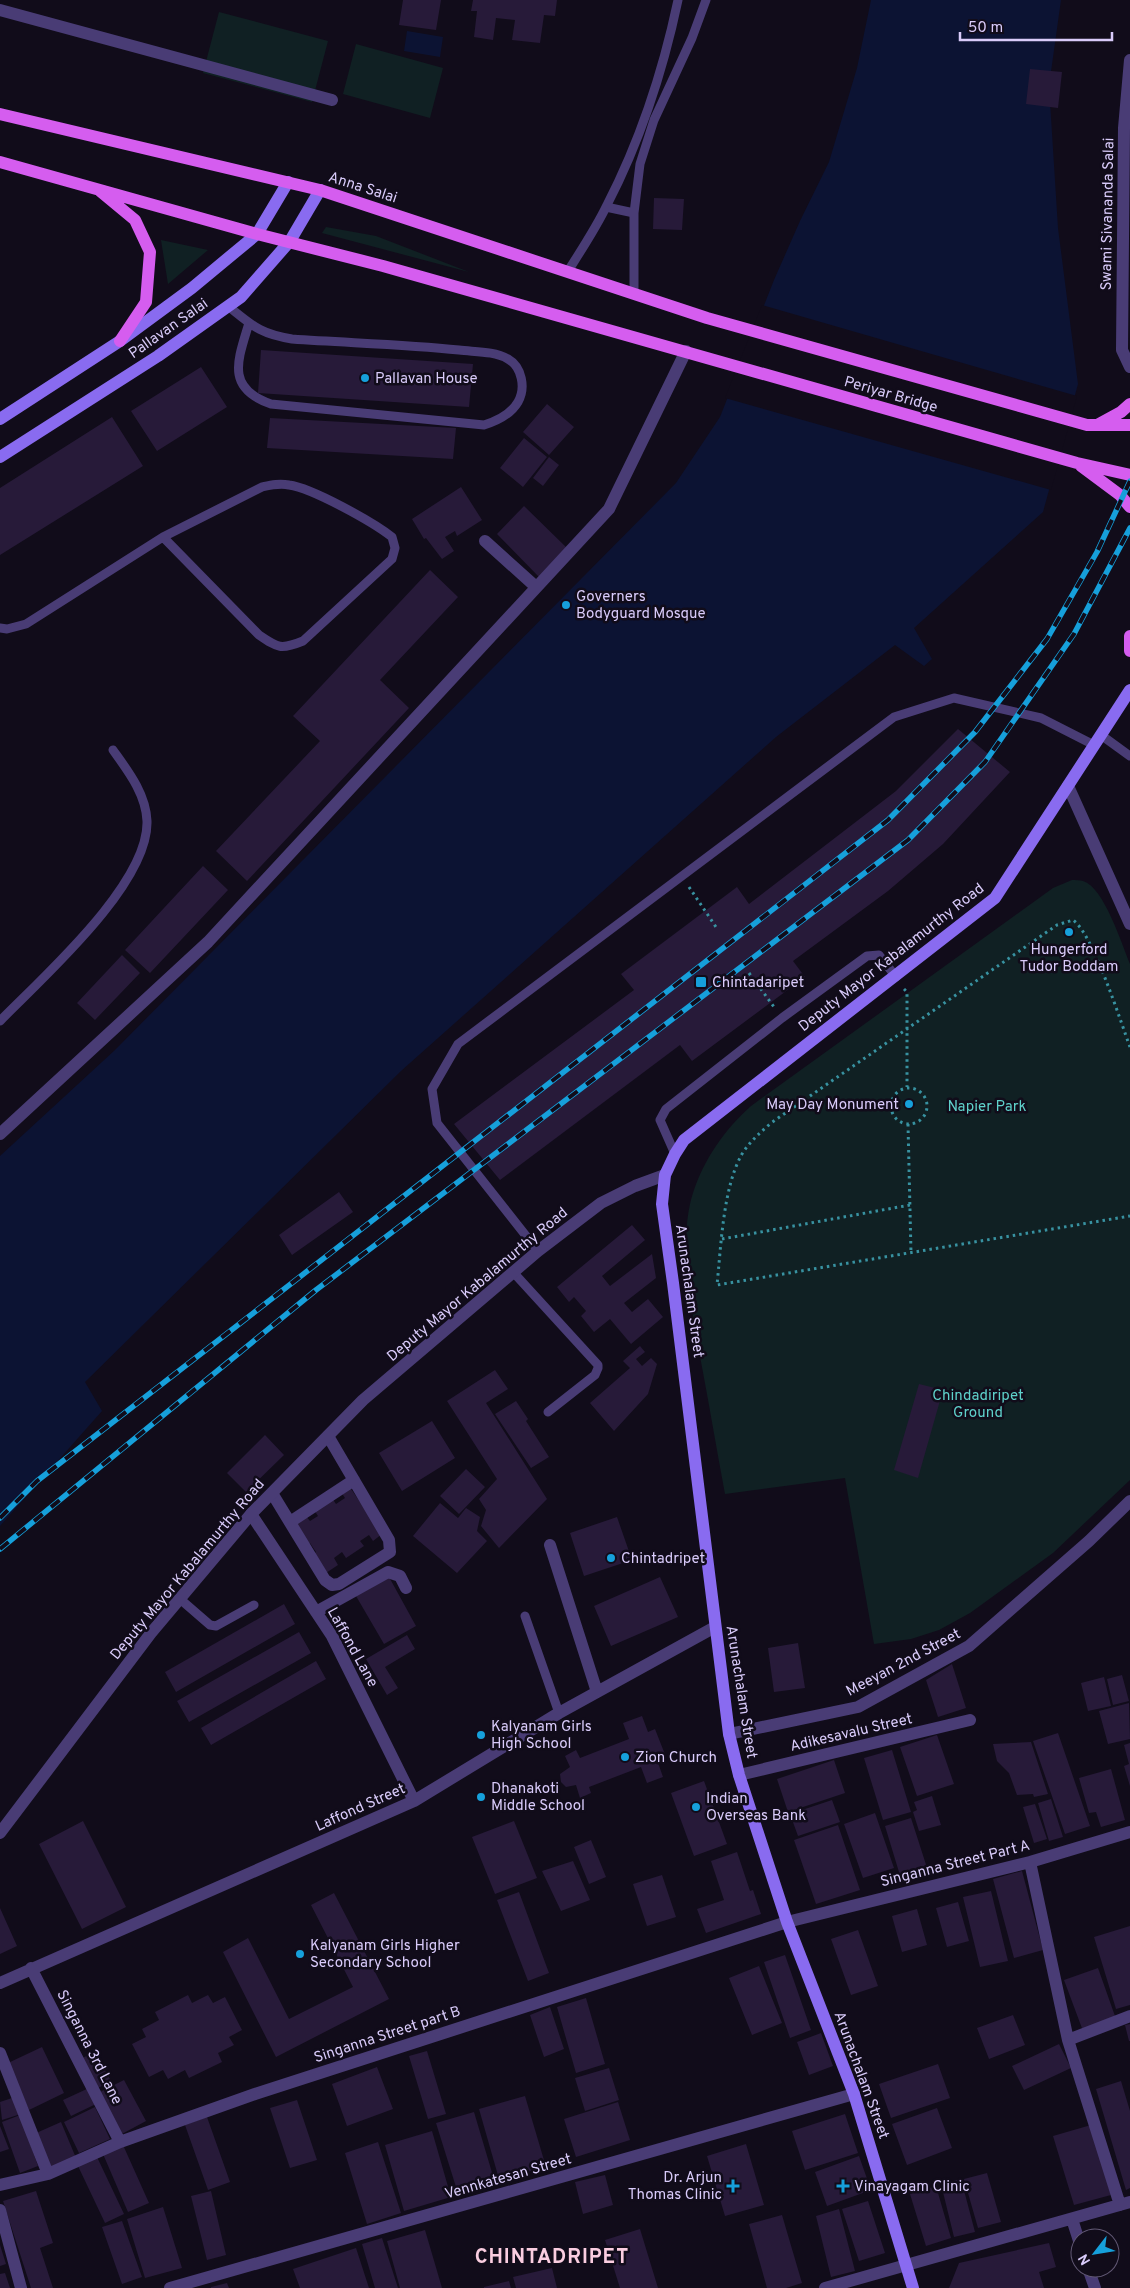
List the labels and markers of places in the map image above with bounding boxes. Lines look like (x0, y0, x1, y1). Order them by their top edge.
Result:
place label: Pallavan House (375, 370, 478, 389)
marker: Pallavan House (359, 372, 371, 384)
place label: Governers Bodyguard Mosque (576, 588, 705, 624)
marker: Governers Bodyguard Mosque (560, 599, 572, 611)
marker: Hungerford Tudor Boddam (1063, 926, 1075, 938)
place label: Hungerford Tudor Boddam (1020, 941, 1118, 977)
place label: Chintadaripet (712, 974, 804, 993)
marker: Chintadaripet (694, 975, 708, 989)
place label: May Day Monument (766, 1096, 899, 1115)
marker: May Day Monument (903, 1098, 915, 1110)
place label: Chintadripet (621, 1550, 705, 1569)
marker: Chintadripet (605, 1552, 617, 1564)
place label: Kalyanam Girls High School (491, 1718, 592, 1754)
marker: Kalyanam Girls High School (475, 1729, 487, 1741)
place label: Zion Church (635, 1749, 717, 1768)
marker: Zion Church (619, 1751, 631, 1763)
place label: Dhanakoti Middle School (491, 1780, 585, 1816)
place label: Indian Overseas Bank (706, 1790, 806, 1826)
marker: Dhanakoti Middle School (475, 1791, 487, 1803)
marker: Indian Overseas Bank (690, 1801, 702, 1813)
place label: Kalyanam Girls Higher Secondary School (310, 1937, 460, 1973)
marker: Kalyanam Girls Higher Secondary School (294, 1948, 306, 1960)
place label: Dr. Arjun Thomas Clinic (628, 2169, 722, 2205)
place label: Vinayagam Clinic (854, 2178, 970, 2197)
marker: Dr. Arjun Thomas Clinic (726, 2179, 740, 2193)
marker: Vinayagam Clinic (836, 2179, 850, 2193)

